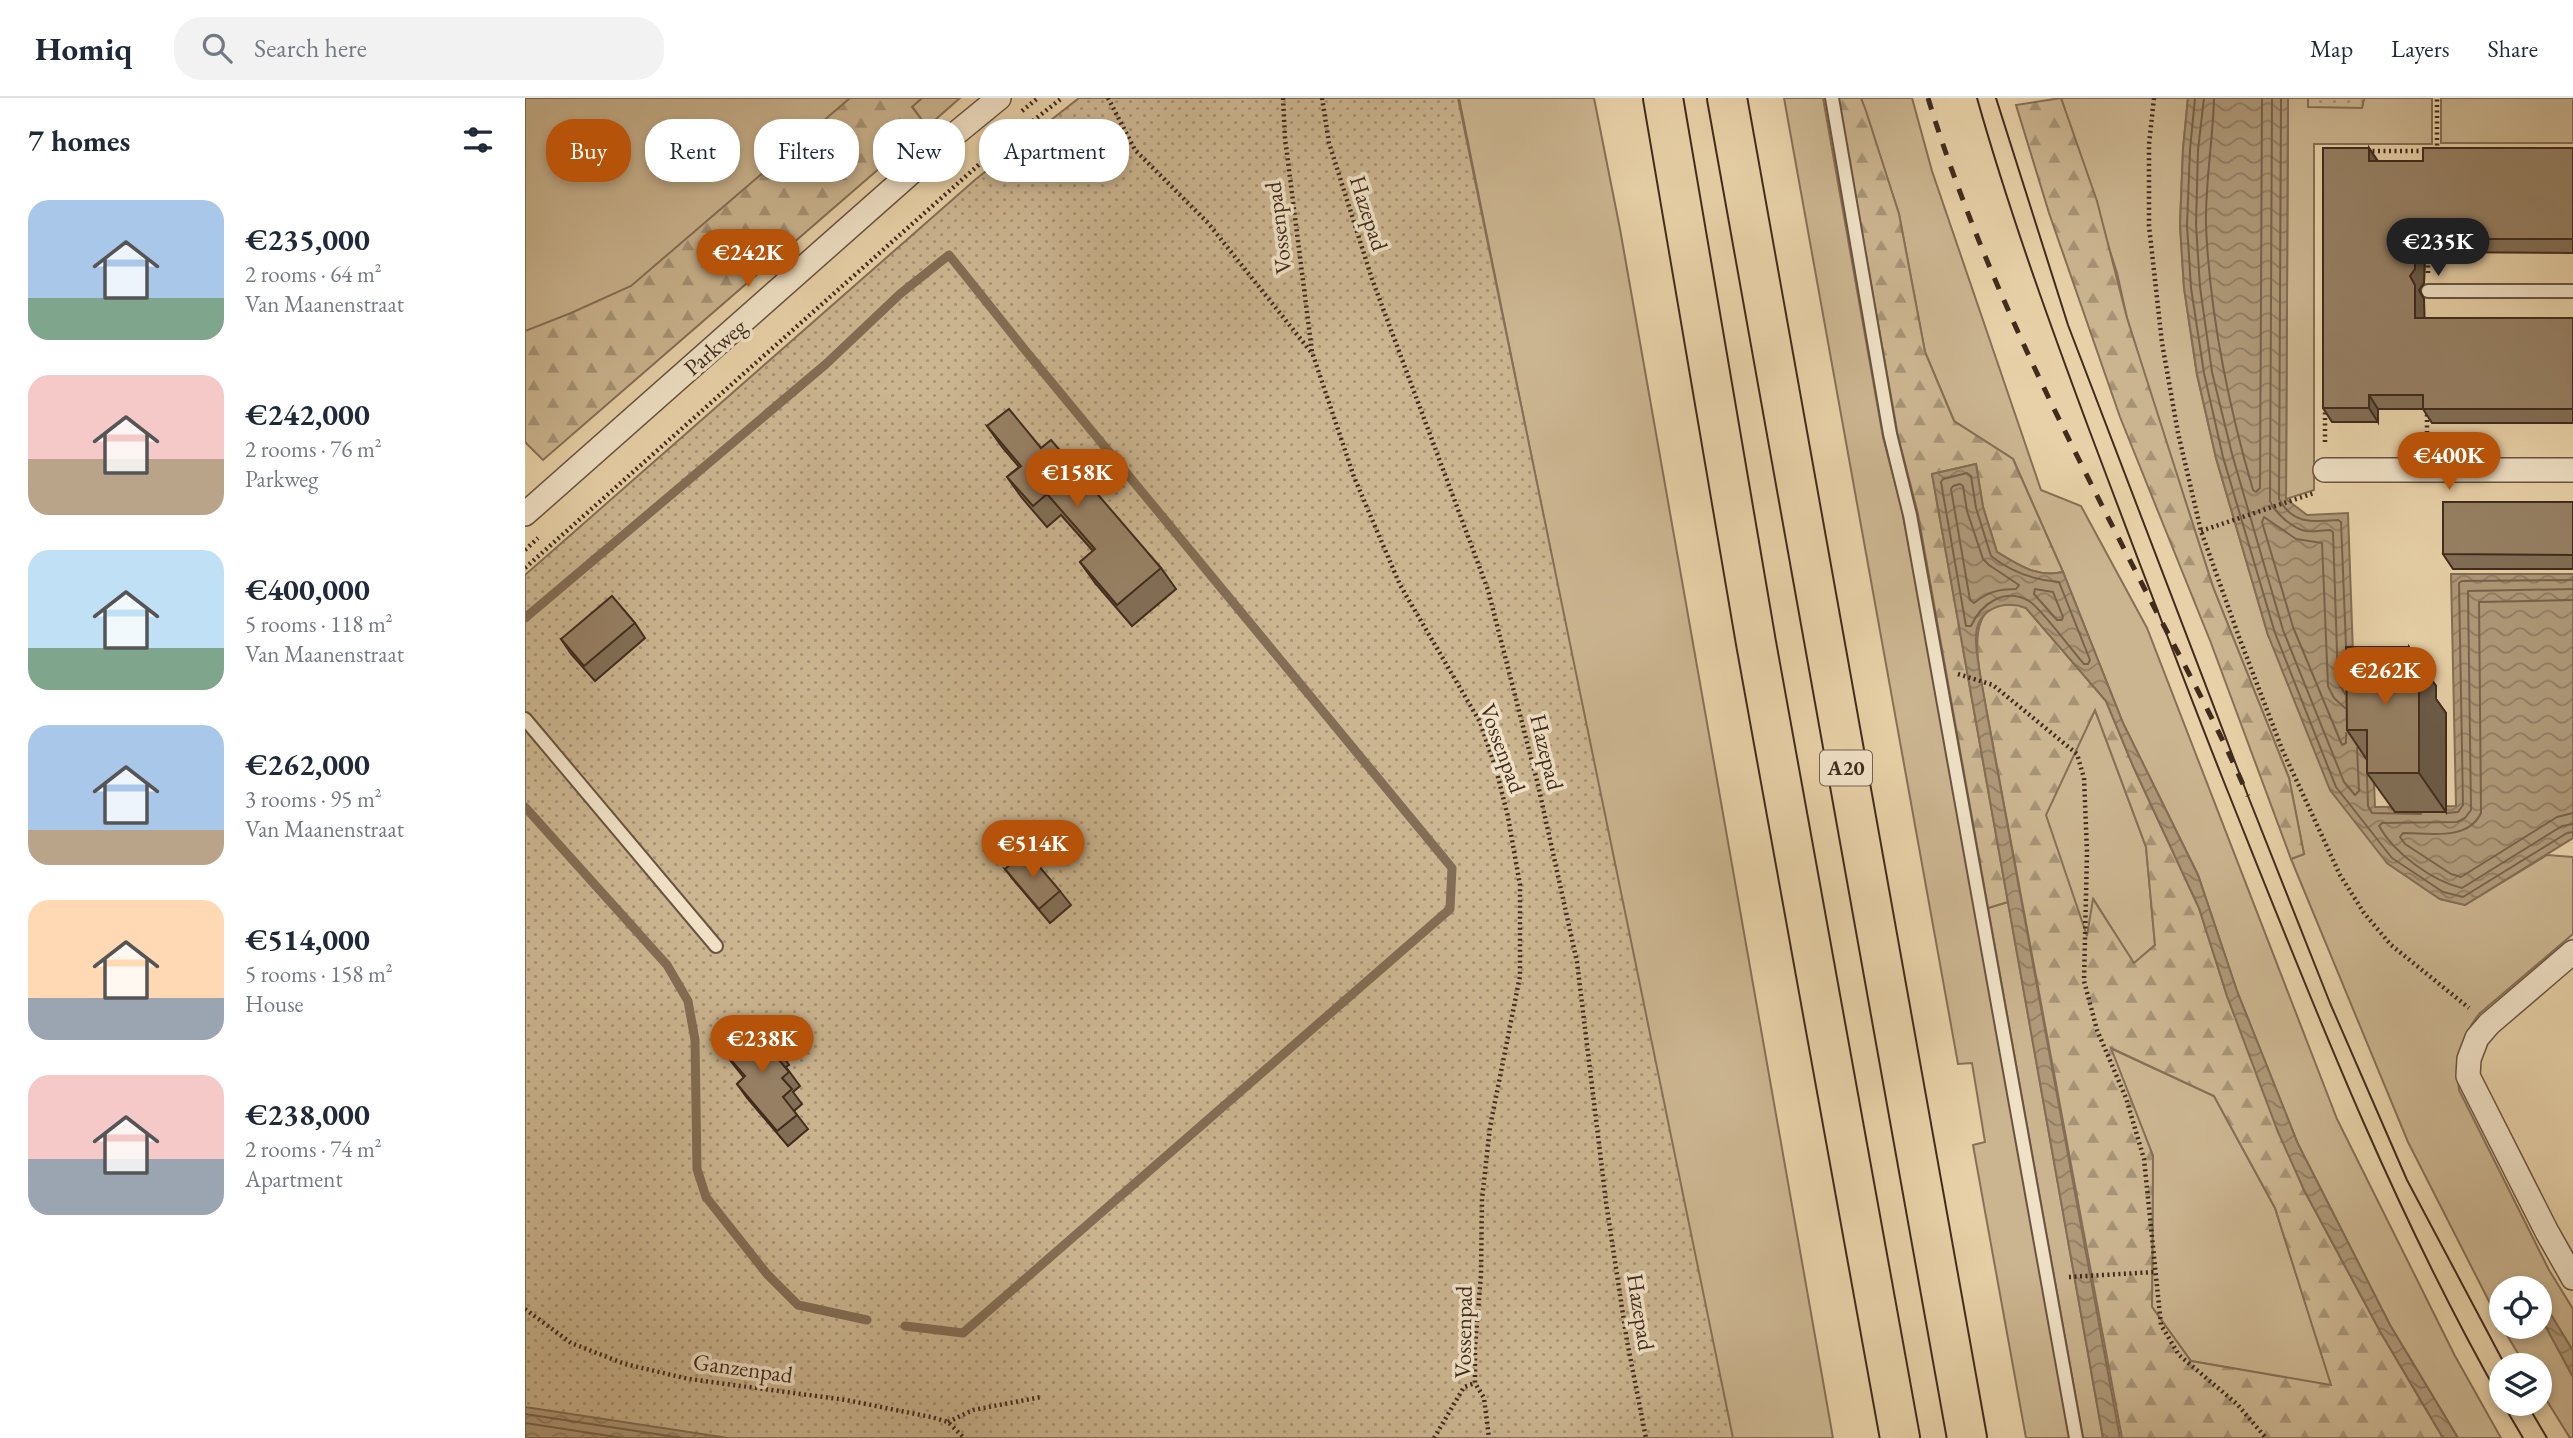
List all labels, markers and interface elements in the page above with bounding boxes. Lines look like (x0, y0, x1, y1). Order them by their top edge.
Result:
search box (174, 17, 664, 80)
text: Homiq (35, 27, 132, 70)
icon: search (198, 29, 236, 67)
text: Search here (254, 31, 367, 65)
text: Map (2310, 33, 2353, 64)
text: Layers (2391, 33, 2450, 64)
text: Share (2488, 33, 2538, 64)
chip: Buy (546, 119, 631, 182)
chip: Rent (645, 119, 740, 182)
chip: Filters (754, 119, 859, 182)
chip: New (873, 119, 965, 182)
chip: Apartment (979, 119, 1129, 182)
text: 7 homes (28, 121, 130, 160)
icon: filters (459, 121, 497, 159)
street label: Hazepad (1343, 172, 1395, 255)
street label: Vossenpad (1257, 180, 1299, 276)
pin: €235K (2389, 218, 2487, 278)
text: €235,000 (245, 220, 370, 259)
text: €235K (2402, 226, 2474, 256)
icon: home (84, 228, 168, 312)
pin: €242K (699, 230, 797, 289)
text: €242K (712, 237, 784, 267)
text: 2 rooms · 64 m² (245, 259, 382, 289)
text: Van Maanenstraat (245, 289, 404, 319)
street label: Parkweg (677, 311, 753, 382)
text: €242,000 (245, 395, 370, 434)
icon: home (84, 403, 168, 487)
pin: €400K (2400, 432, 2498, 492)
text: 2 rooms · 76 m² (245, 434, 382, 464)
text: €400K (2413, 440, 2485, 470)
pin: €158K (1028, 450, 1126, 509)
text: €158K (1041, 457, 1113, 487)
text: Parkweg (245, 464, 318, 494)
text: €400,000 (245, 570, 370, 609)
icon: home (84, 578, 168, 662)
text: 5 rooms · 118 m² (245, 609, 393, 639)
text: Van Maanenstraat (245, 639, 404, 669)
pin: €262K (2336, 648, 2434, 707)
text: €262K (2349, 655, 2421, 685)
street label: Vossenpad (1473, 699, 1533, 797)
street label: Hazepad (1523, 711, 1571, 793)
text: €262,000 (245, 745, 370, 784)
road number: A20 (1820, 750, 1872, 786)
icon: home (84, 753, 168, 837)
text: 3 rooms · 95 m² (245, 784, 382, 814)
text: Van Maanenstraat (245, 814, 404, 844)
pin: €514K (984, 820, 1082, 880)
text: €514K (997, 828, 1069, 858)
text: €514,000 (245, 920, 370, 959)
icon: home (84, 928, 168, 1012)
text: 5 rooms · 158 m² (245, 959, 393, 989)
text: House (245, 989, 304, 1019)
pin: €238K (713, 1016, 811, 1075)
text: €238K (726, 1023, 798, 1053)
text: €238,000 (245, 1095, 370, 1134)
icon: home (84, 1103, 168, 1187)
text: 2 rooms · 74 m² (245, 1134, 382, 1164)
text: Apartment (245, 1164, 343, 1194)
street label: Hazepad (1620, 1271, 1662, 1353)
map controls (2489, 1276, 2552, 1416)
button: locate (2489, 1276, 2552, 1339)
street label: Vossenpad (1447, 1285, 1479, 1379)
street label: Ganzenpad (691, 1346, 795, 1390)
button: layers (2489, 1353, 2552, 1416)

